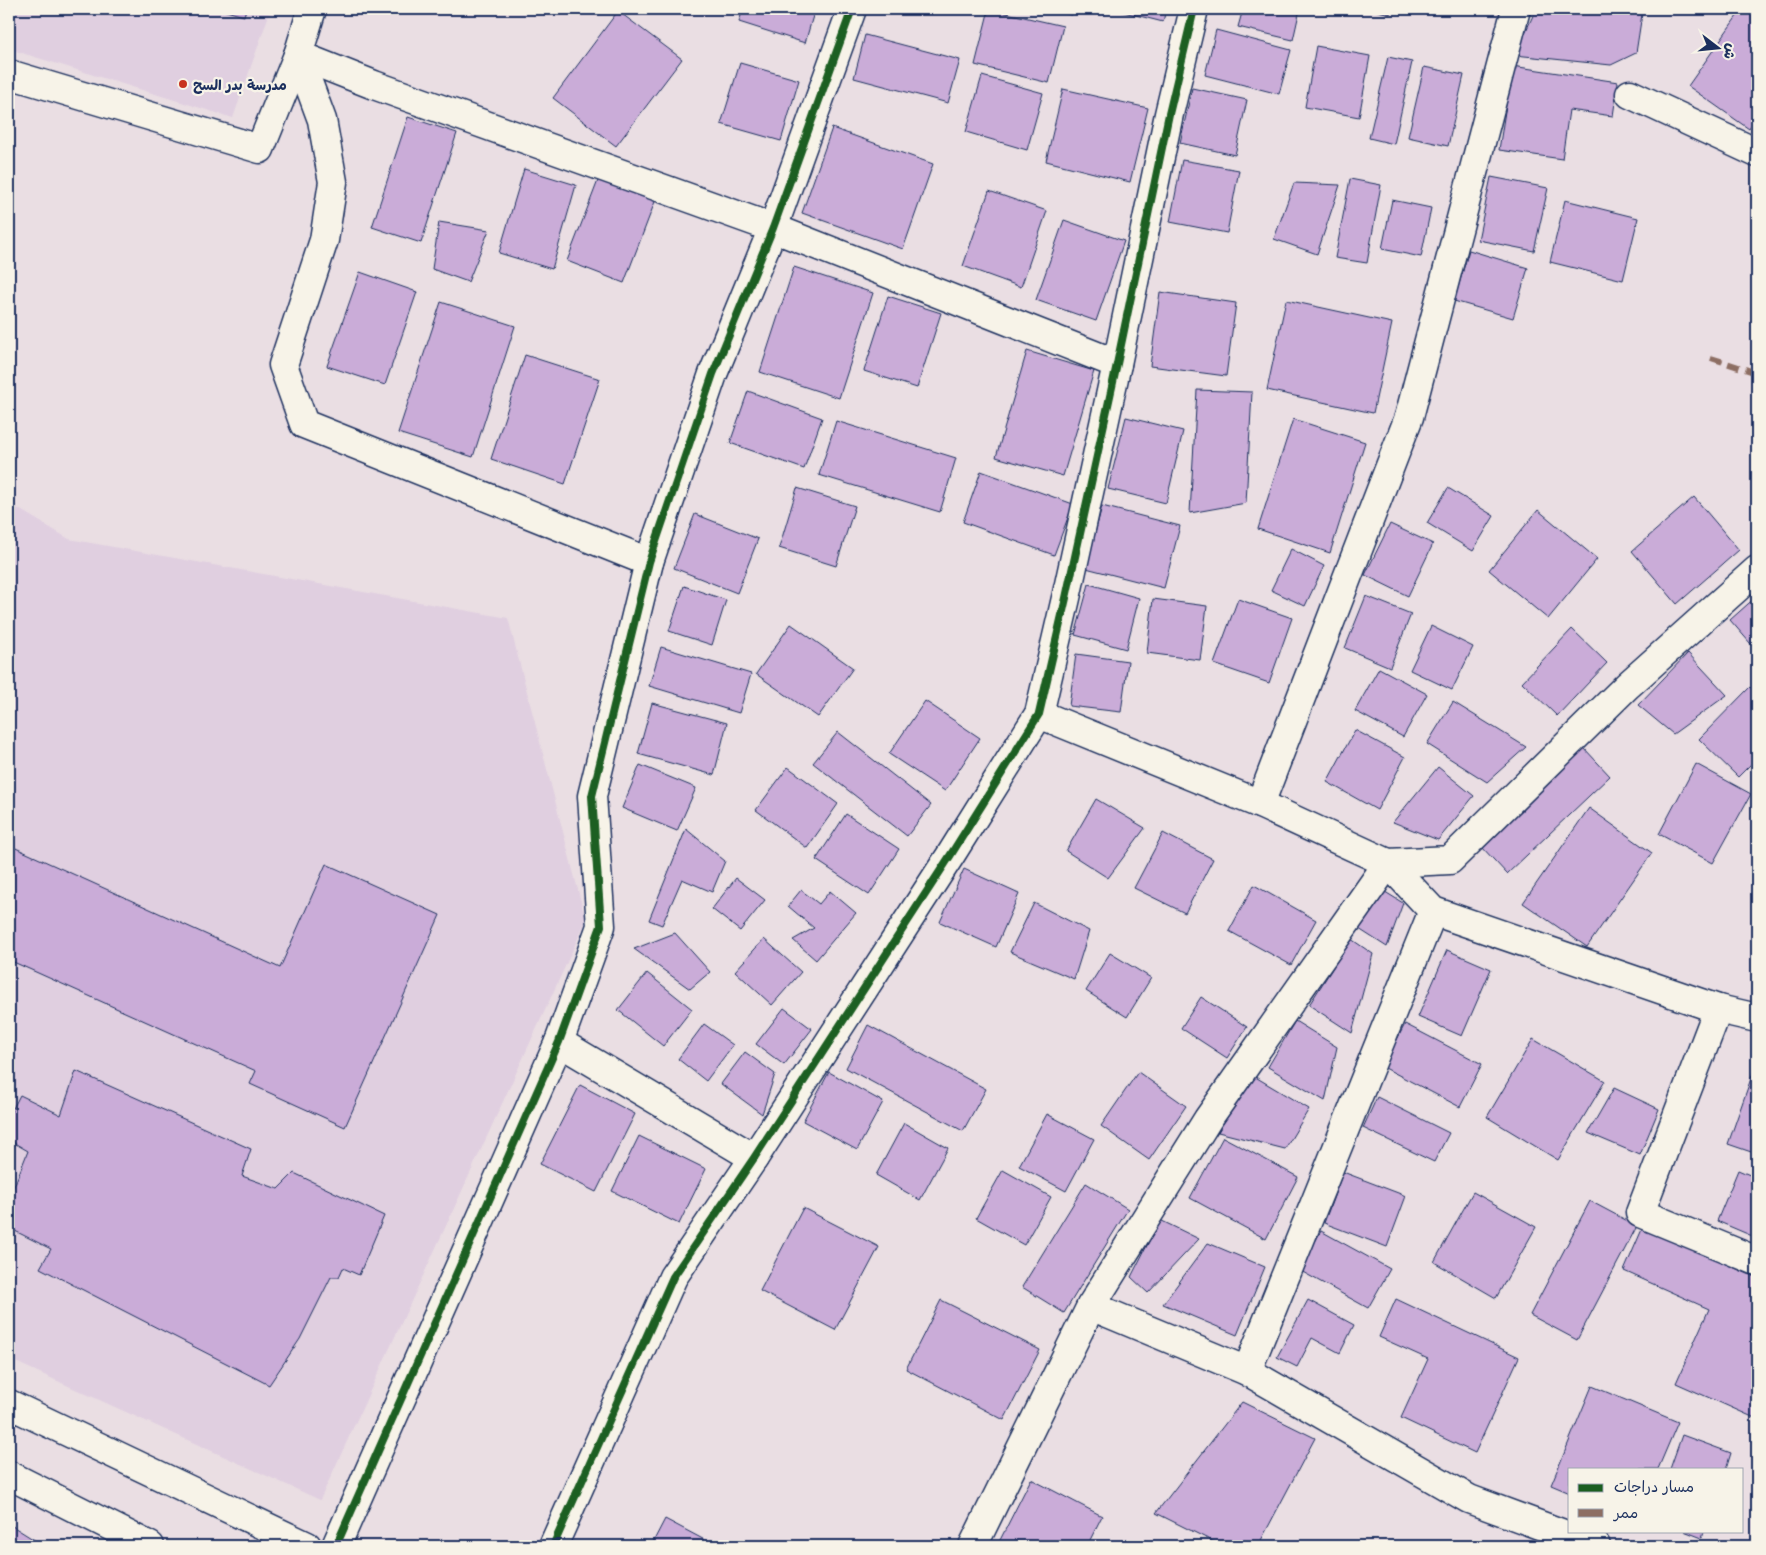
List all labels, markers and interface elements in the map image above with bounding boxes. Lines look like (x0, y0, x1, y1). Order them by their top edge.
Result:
north arrow (1694, 22, 1744, 72)
text: ش (1719, 41, 1743, 62)
place label: مدرسة بدر السح (193, 74, 287, 95)
marker: مدرسة بدر السح (177, 78, 189, 90)
legend (1568, 1468, 1744, 1532)
text: مسار دراجات (1614, 1474, 1694, 1497)
text: ممر (1612, 1500, 1638, 1523)

